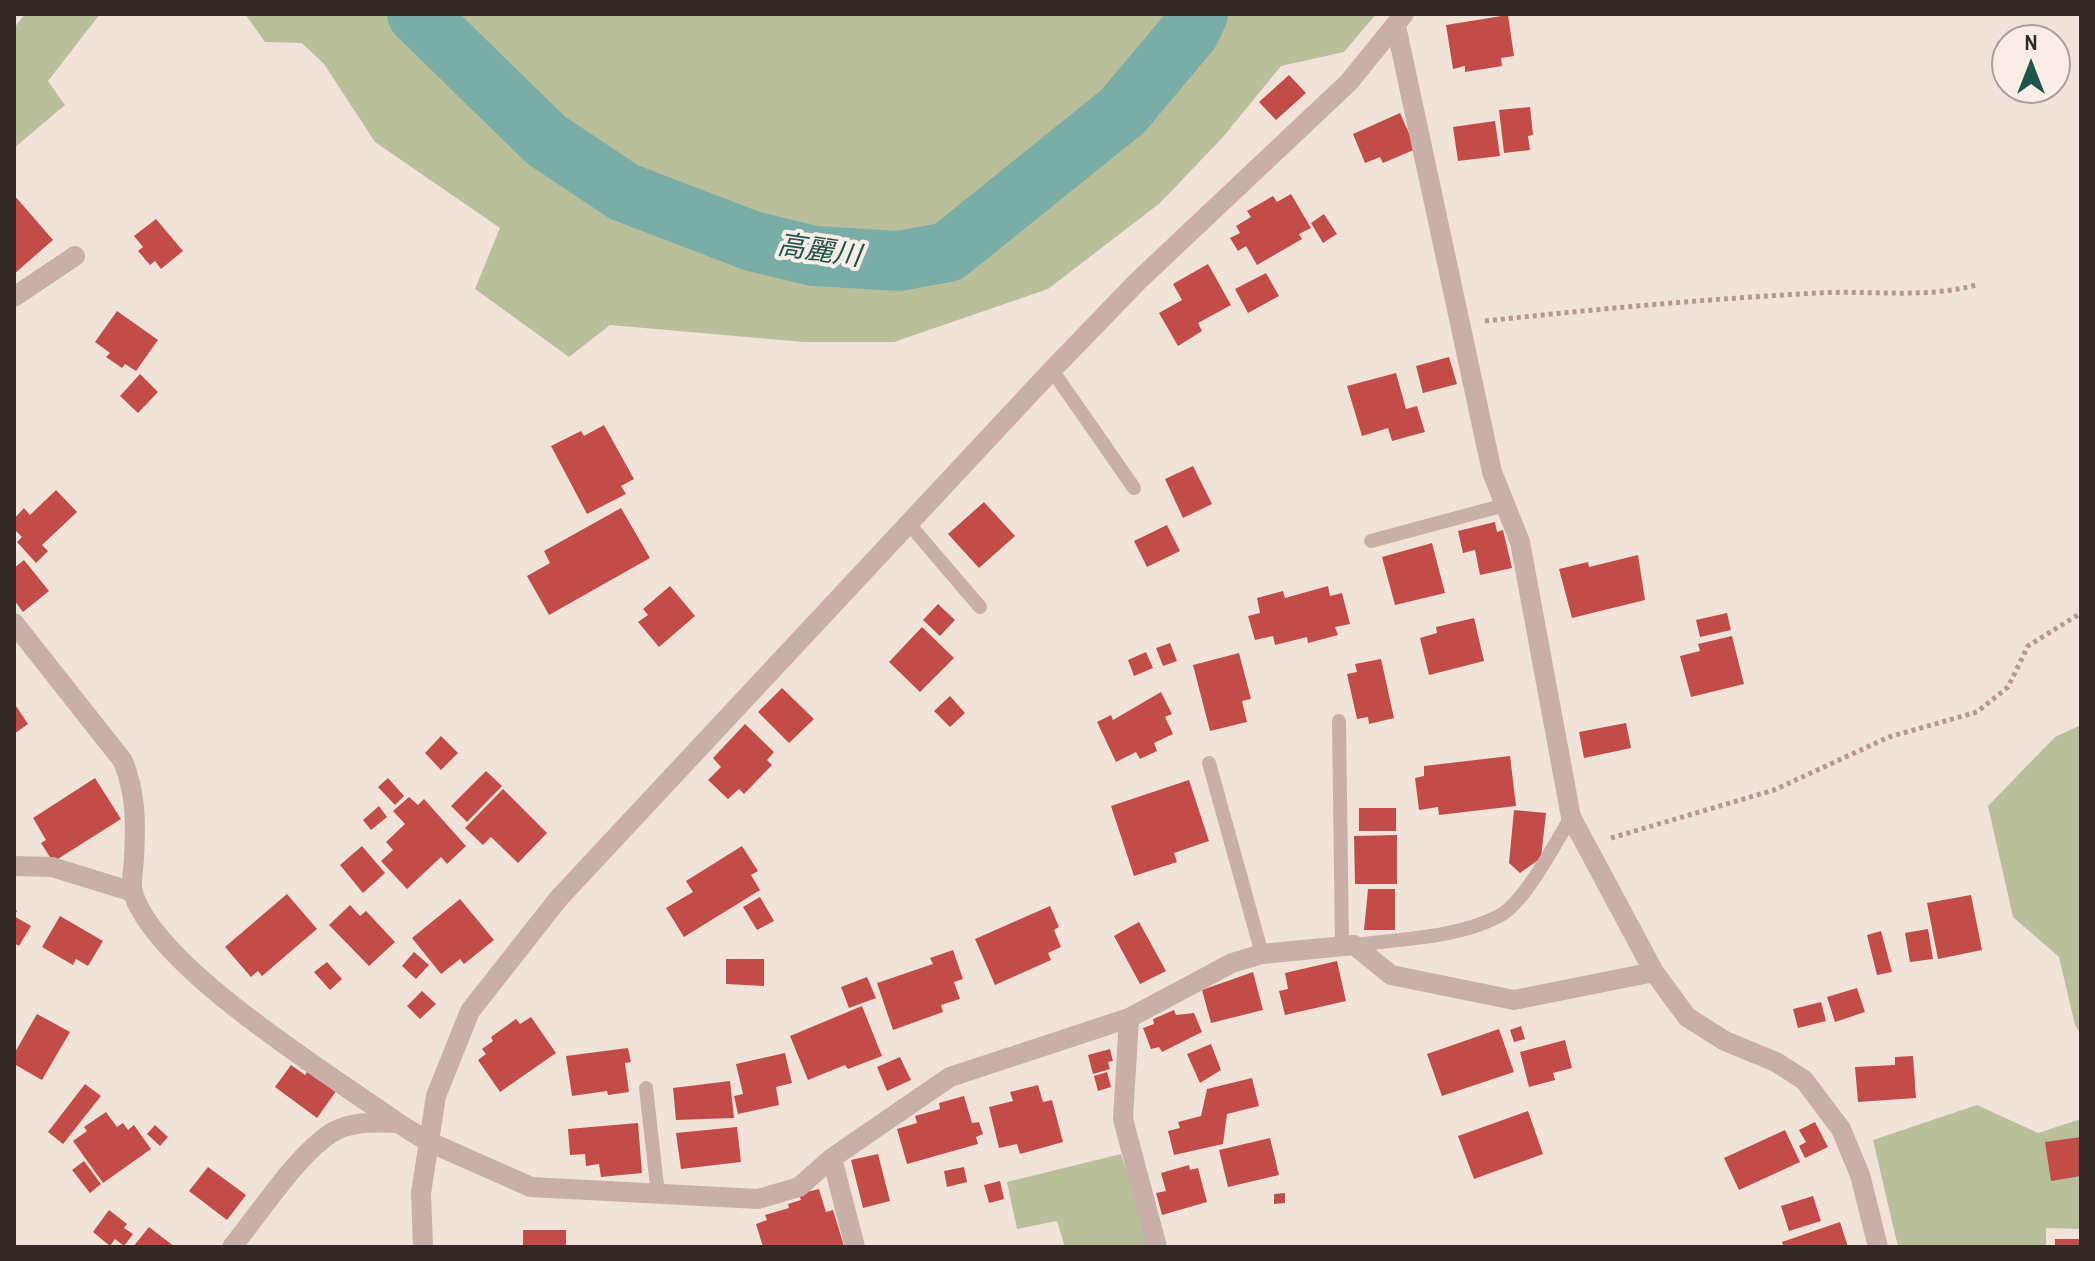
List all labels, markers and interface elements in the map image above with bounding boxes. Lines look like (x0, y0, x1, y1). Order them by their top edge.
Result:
north arrow (1991, 24, 2071, 104)
text: N (2024, 27, 2038, 57)
water label: 高麗川 (775, 230, 863, 274)

